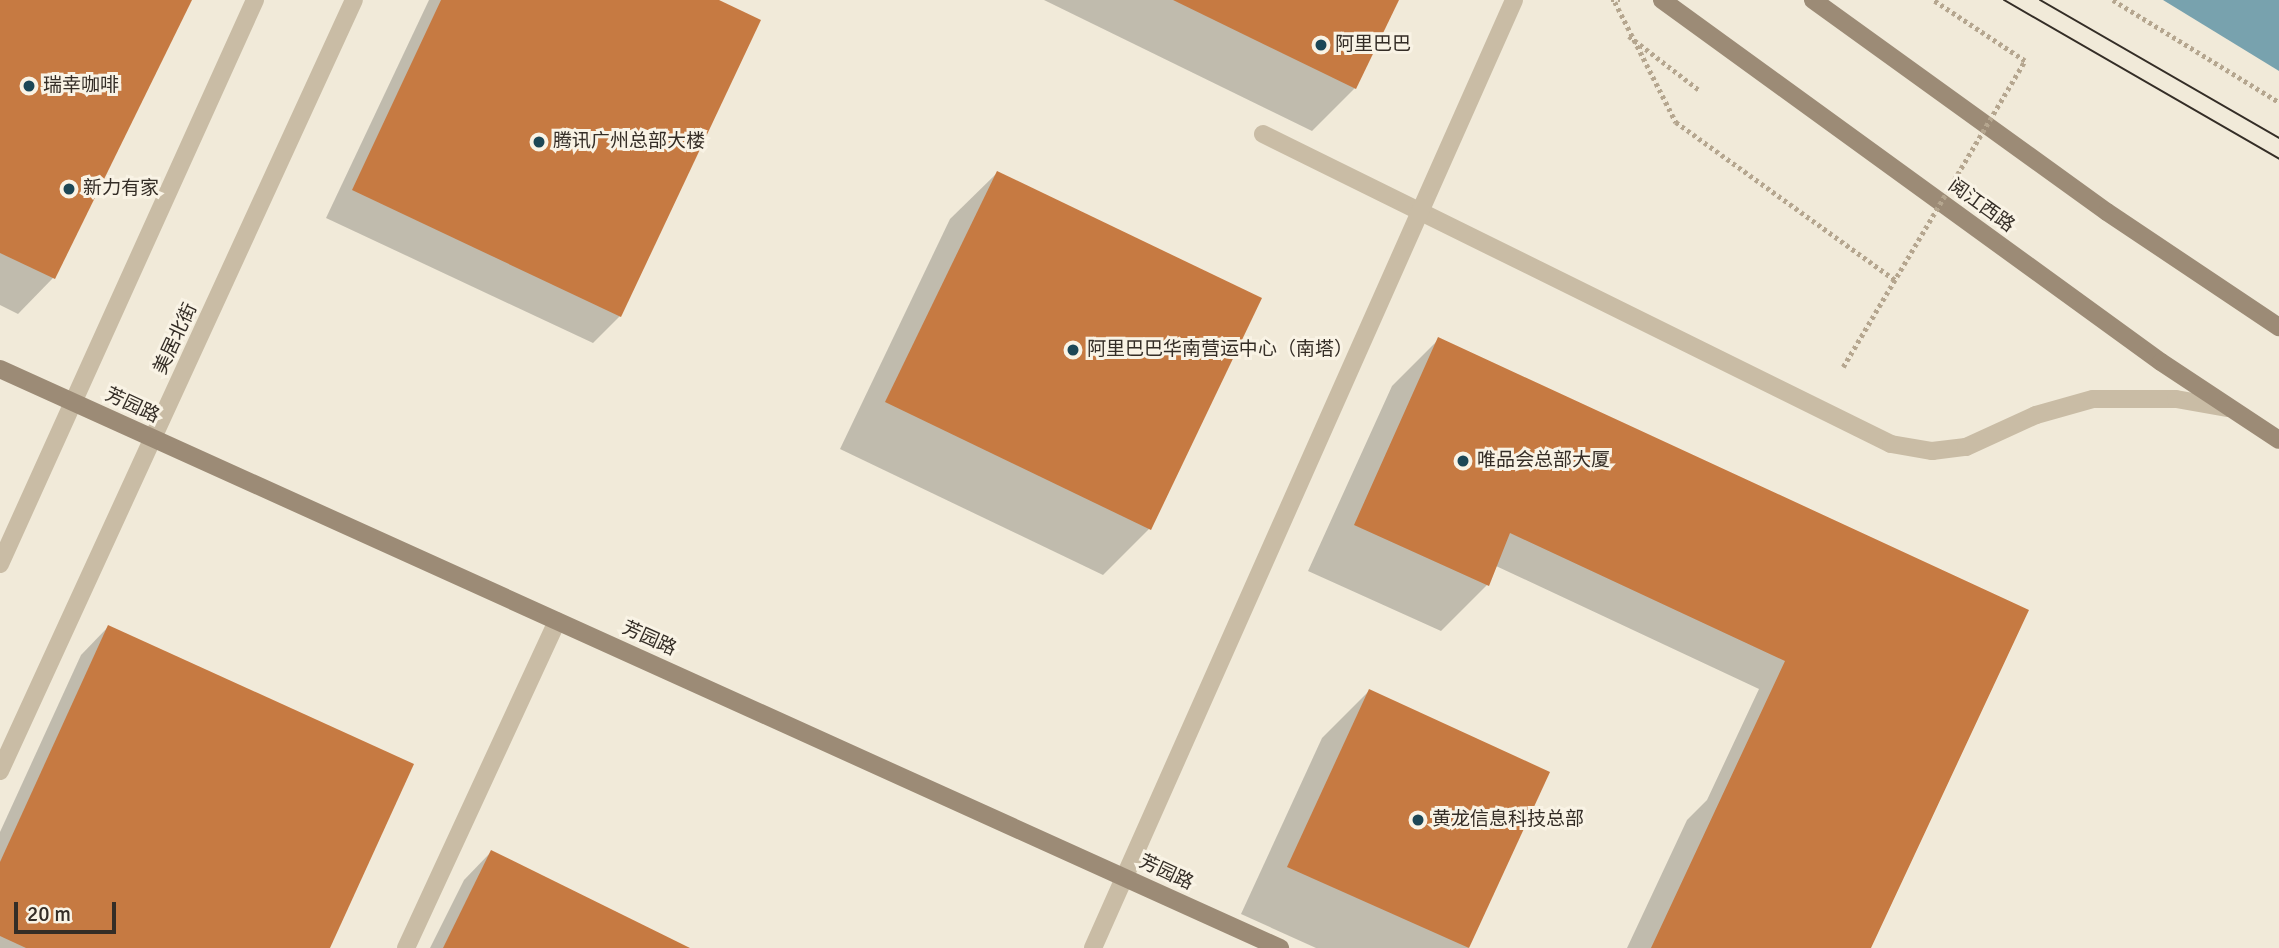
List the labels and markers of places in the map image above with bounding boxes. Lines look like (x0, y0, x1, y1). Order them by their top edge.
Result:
place label: 阿里巴巴 (1335, 34, 1411, 56)
marker: 阿里巴巴 (1313, 37, 1329, 53)
place label: 瑞幸咖啡 (43, 75, 119, 97)
marker: 瑞幸咖啡 (21, 78, 37, 94)
place label: 腾讯广州总部大楼 (553, 131, 705, 153)
marker: 腾讯广州总部大楼 (531, 134, 547, 150)
place label: 新力有家 (83, 178, 159, 200)
marker: 新力有家 (61, 181, 77, 197)
place label: 阿里巴巴华南营运中心（南塔） (1087, 339, 1353, 361)
marker: 阿里巴巴华南营运中心（南塔） (1065, 342, 1081, 358)
place label: 唯品会总部大厦 (1477, 450, 1610, 472)
marker: 唯品会总部大厦 (1455, 453, 1471, 469)
place label: 黄龙信息科技总部 (1432, 809, 1584, 831)
marker: 黄龙信息科技总部 (1410, 812, 1426, 828)

